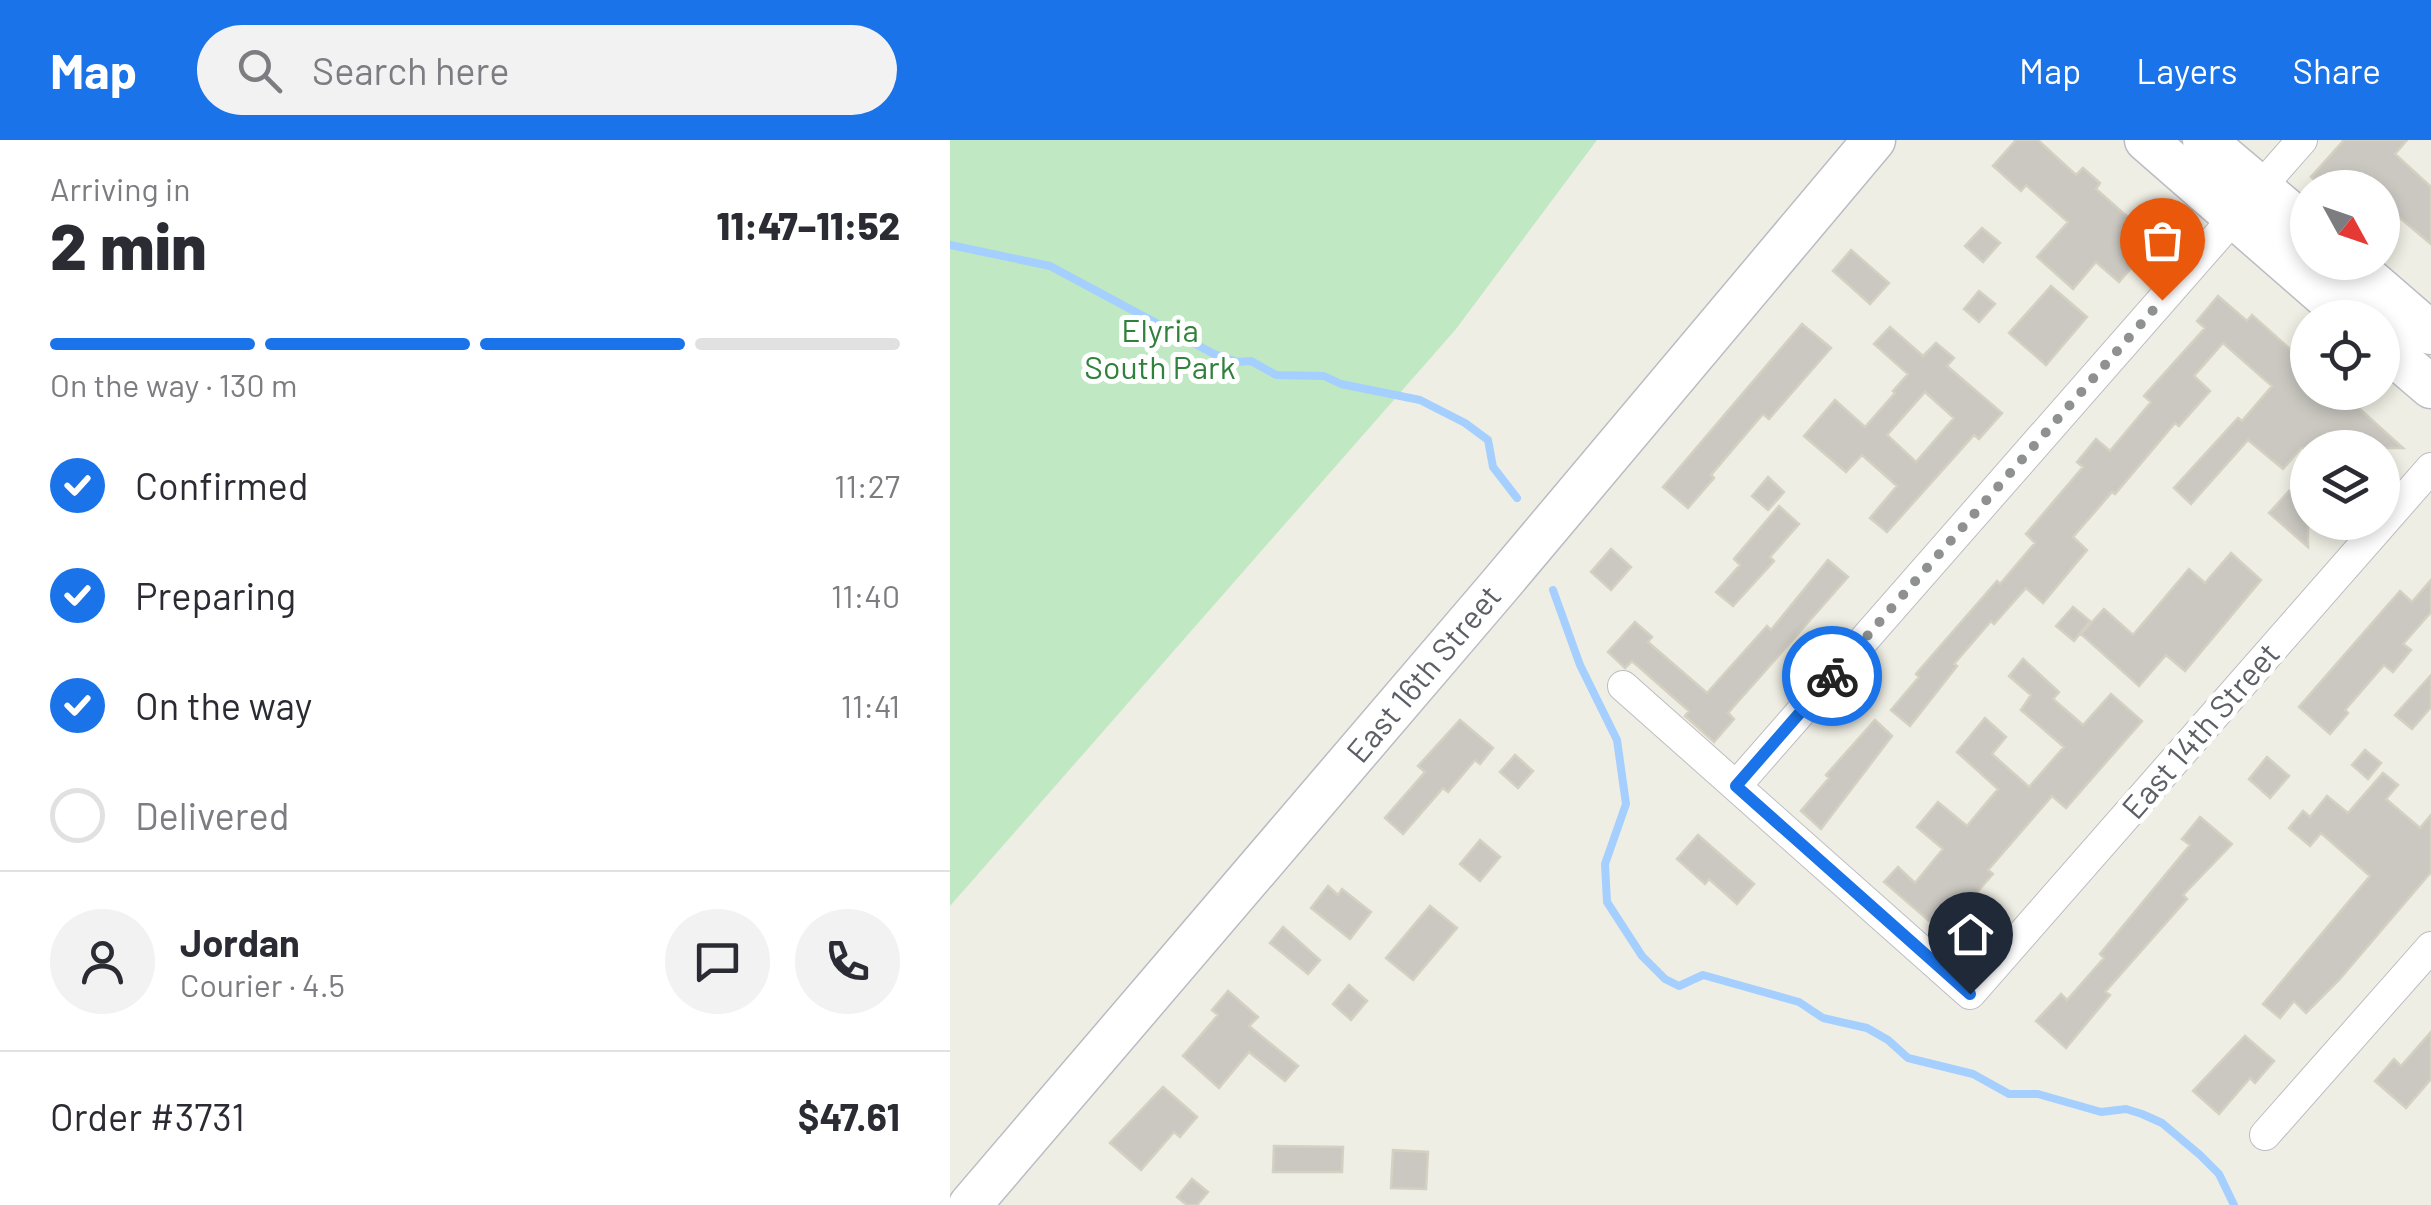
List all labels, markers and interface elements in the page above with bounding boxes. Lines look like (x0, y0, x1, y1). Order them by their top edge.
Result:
search box (197, 25, 897, 115)
text: Map (50, 41, 137, 99)
icon: search (232, 43, 287, 98)
text: Search here (312, 47, 509, 93)
text: Map (2019, 49, 2081, 91)
text: Layers (2136, 49, 2238, 91)
text: Share (2293, 49, 2381, 91)
text: Arriving in (50, 169, 190, 207)
north arrow (2290, 170, 2400, 280)
map controls (2290, 170, 2400, 540)
pin (2120, 198, 2205, 301)
text: 11:47–11:52 (717, 202, 900, 248)
text: 2 min (50, 205, 207, 283)
icon: bag (2135, 213, 2190, 268)
button: locate (2290, 300, 2400, 410)
park label: Elyria South Park (1084, 310, 1236, 385)
text: On the way · 130 m (50, 365, 297, 403)
button: layers (2290, 430, 2400, 540)
icon: check (50, 458, 105, 513)
text: Confirmed (135, 462, 308, 508)
text: 11:27 (834, 466, 900, 504)
icon: check (50, 568, 105, 623)
text: Preparing (135, 572, 296, 618)
text: 11:40 (831, 576, 900, 614)
street label: East 16th Street (1337, 576, 1508, 769)
courier (1782, 626, 1882, 726)
street label: East 14th Street (2113, 634, 2286, 825)
icon: bike (1805, 649, 1860, 704)
icon: check (50, 678, 105, 733)
text: On the way (135, 682, 312, 728)
text: 11:41 (841, 686, 900, 724)
text: Delivered (135, 792, 289, 838)
pin (1928, 892, 2013, 995)
icon: home (1943, 907, 1998, 962)
button: person (50, 909, 155, 1014)
button: chat (665, 909, 770, 1014)
button: phone (795, 909, 900, 1014)
text: Jordan (180, 919, 300, 965)
text: Courier · 4.5 (180, 965, 345, 1003)
text: Order #3731 (50, 1093, 245, 1139)
text: $47.61 (798, 1093, 900, 1139)

